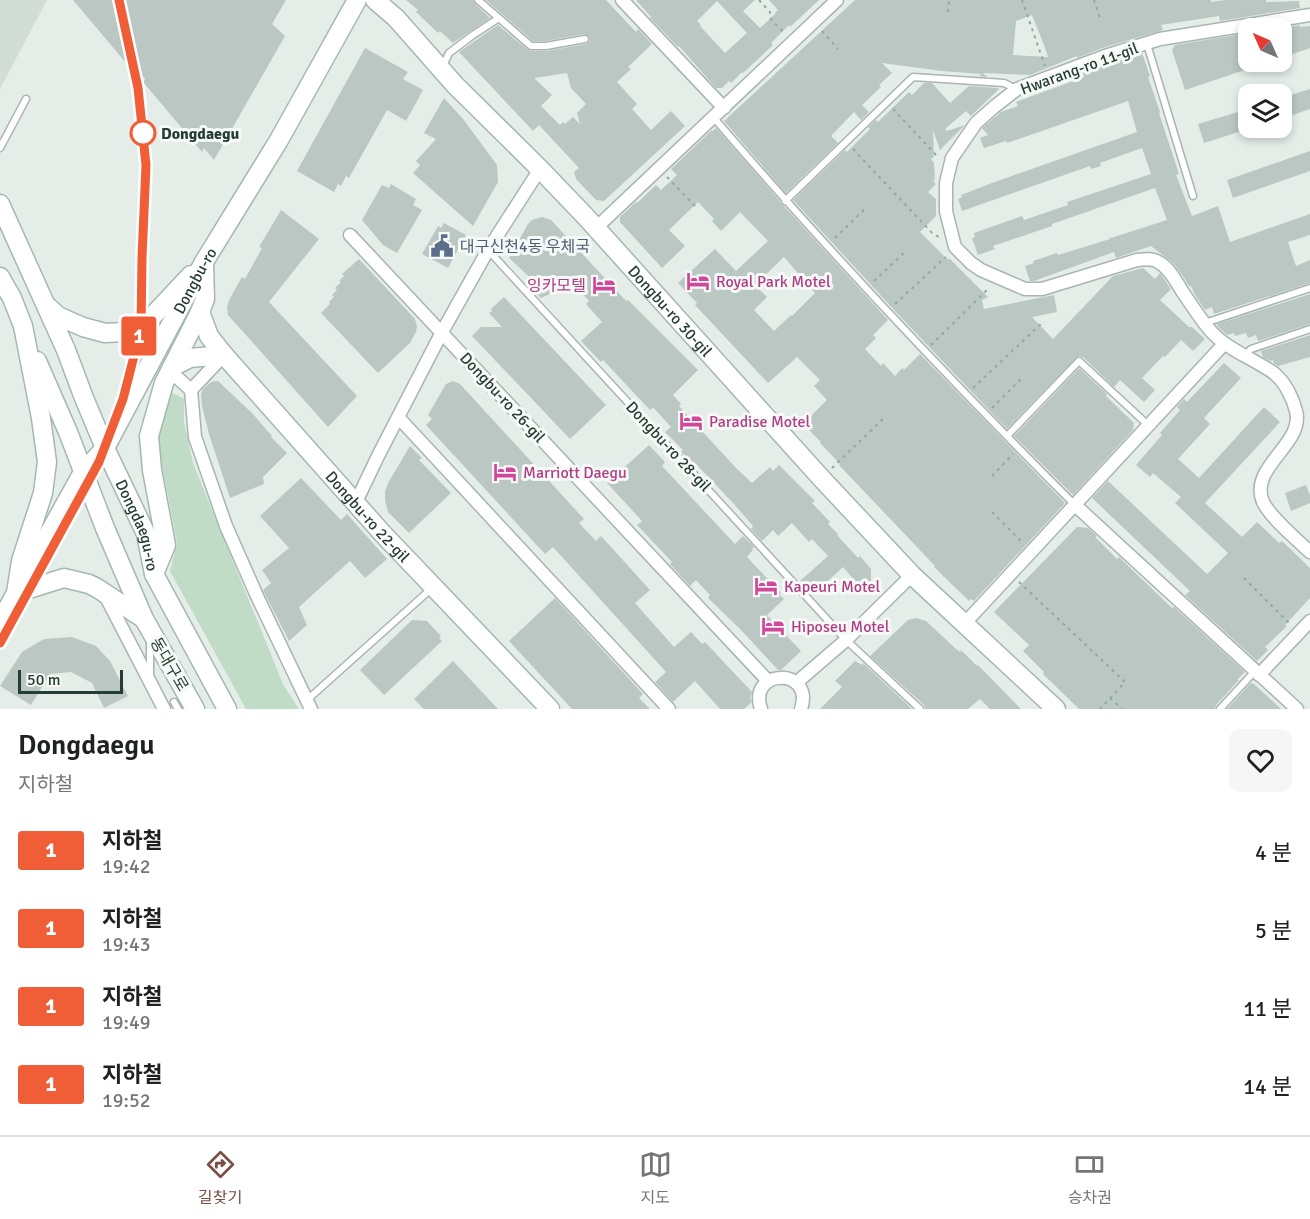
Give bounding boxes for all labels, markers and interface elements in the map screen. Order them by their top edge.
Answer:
north arrow [1238,18,1292,72]
map controls [1238,18,1292,138]
street label: Hwarang-ro 11-gil [1018,38,1141,100]
button: layers [1238,84,1292,138]
marker: Dongdaegu [130,120,156,146]
place label: Dongdaegu [161,124,240,144]
public building icon: 대구신천4동 우체국 [429,233,455,259]
place label: 대구신천4동 우체국 [460,237,590,257]
street label: Dongbu-ro [169,244,222,317]
street label: Dongbu-ro 30-gil [623,261,716,362]
hotel icon: Royal Park Motel [685,268,711,294]
hotel icon: 잉카모텔 [591,272,617,298]
place label: Royal Park Motel [716,272,831,292]
place label: 잉카모텔 [527,276,586,296]
line badge: 1 [120,316,158,356]
text: 1 [133,323,145,349]
street label: Dongbu-ro 26-gil [455,348,549,447]
street label: Dongbu-ro 28-gil [621,397,715,496]
hotel icon: Paradise Motel [678,408,704,434]
place label: Paradise Motel [709,412,811,432]
hotel icon: Marriott Daegu [492,459,518,485]
place label: Marriott Daegu [523,463,627,483]
street label: Dongbu-ro 22-gil [321,467,414,567]
street label: Dongdaegu-ro [110,476,162,573]
hotel icon: Kapeuri Motel [753,573,779,599]
place label: Kapeuri Motel [784,577,880,597]
hotel icon: Hiposeu Motel [760,613,786,639]
place label: Hiposeu Motel [791,617,890,637]
street label: 동대구로 [146,634,193,695]
scale bar [18,667,123,694]
text: 50 m [27,670,61,690]
text: Dongdaegu [18,728,155,762]
button: heart [1229,729,1292,792]
text: 지하철 [18,772,73,797]
text: 지하철 [102,827,163,854]
text: 1 [45,837,57,863]
text: 4 분 [1255,839,1292,866]
text: 19:42 [102,854,151,879]
text: 지하철 [102,905,163,932]
text: 1 [45,915,57,941]
text: 5 분 [1255,917,1292,944]
text: 19:43 [102,932,151,957]
text: 지하철 [102,983,163,1010]
text: 1 [45,993,57,1019]
text: 11 분 [1243,995,1292,1022]
text: 19:49 [102,1010,151,1035]
text: 지하철 [102,1061,163,1088]
text: 1 [45,1071,57,1097]
text: 14 분 [1243,1073,1292,1100]
text: 19:52 [102,1088,151,1113]
tab: 길찾기 [198,1148,242,1208]
tab: 지도 [639,1148,672,1208]
tab: 승차권 [1068,1148,1112,1208]

